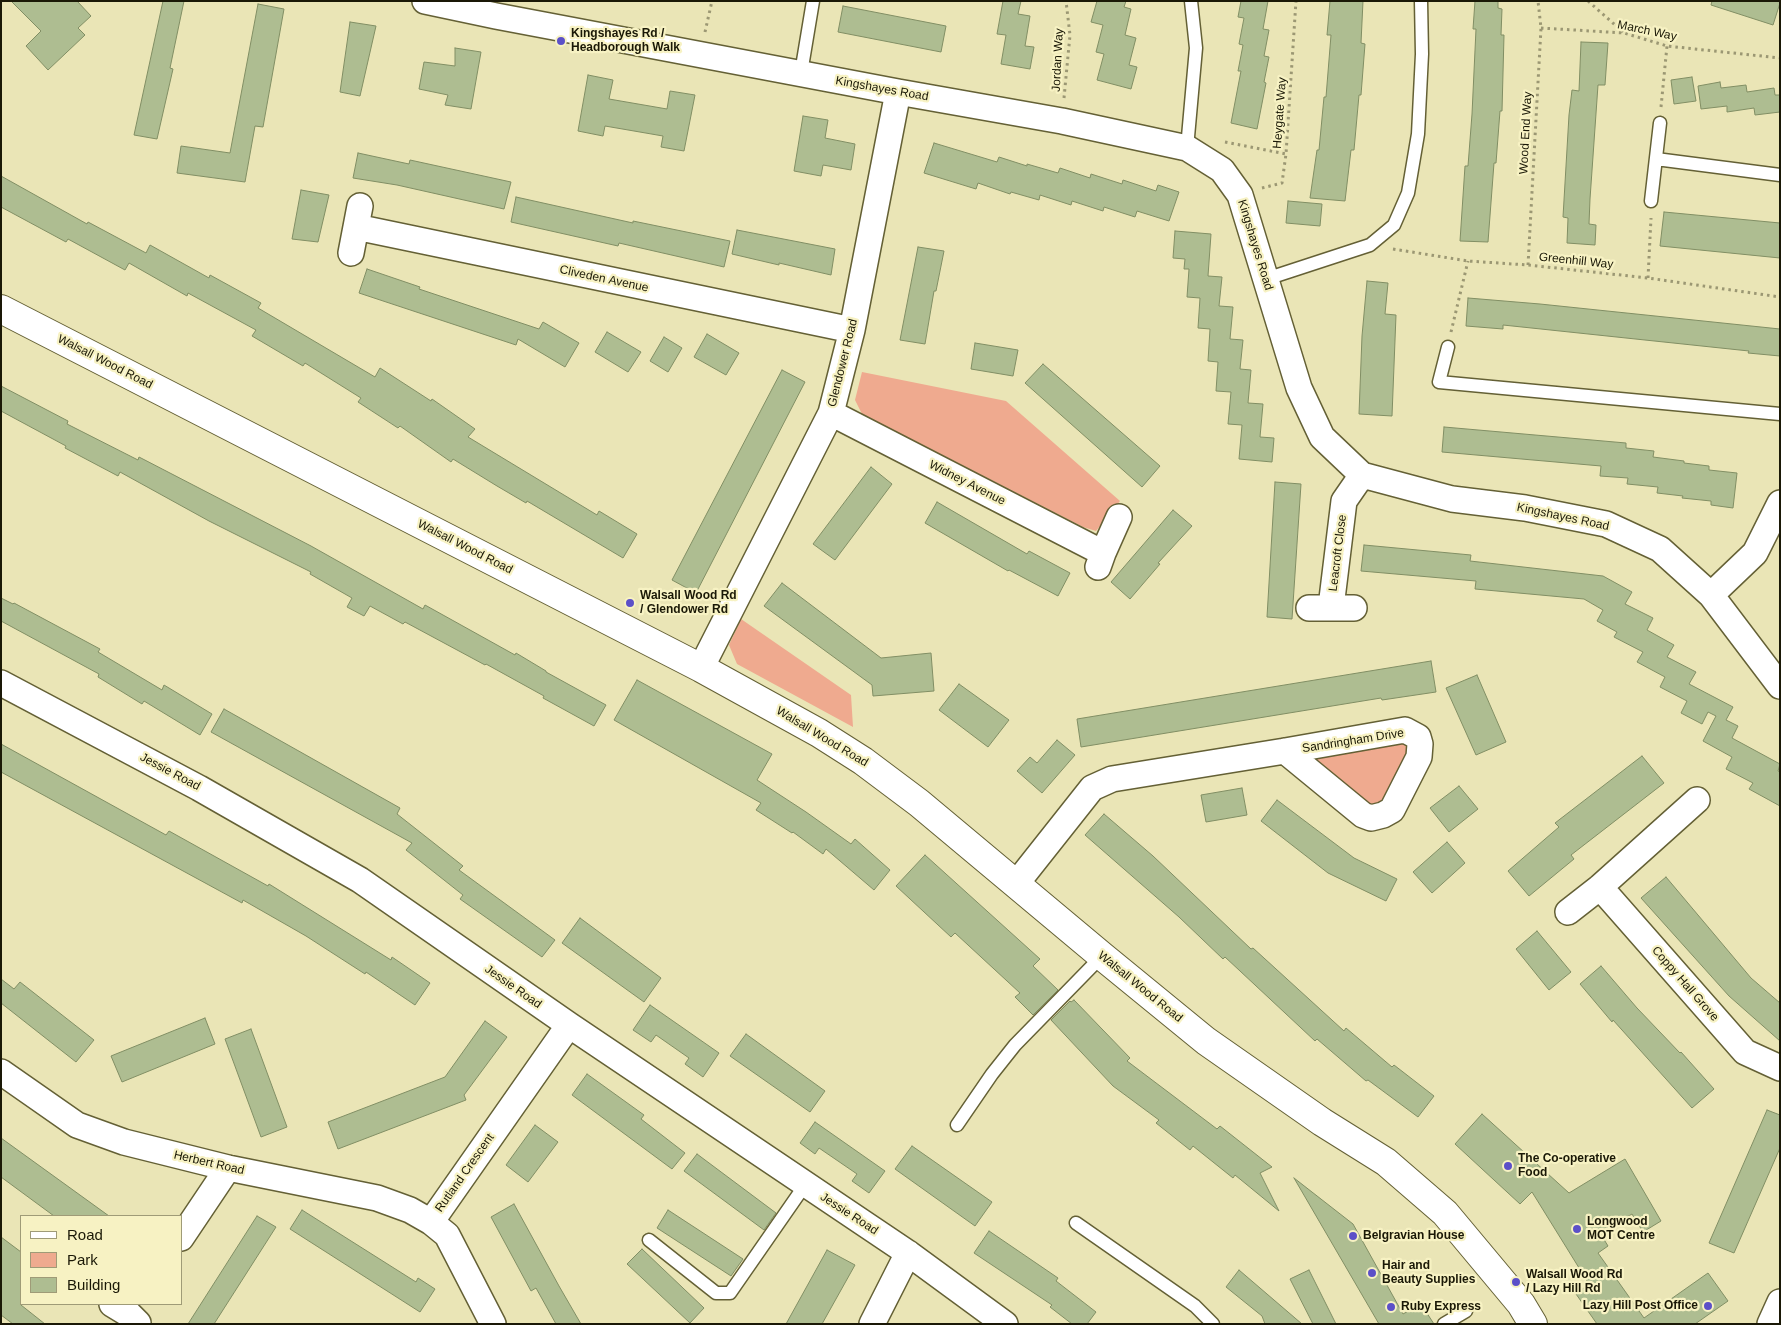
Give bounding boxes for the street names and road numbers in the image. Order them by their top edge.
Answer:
street label: March Way [1616,18,1678,44]
street label: Jordan Way [1049,28,1067,92]
street label: Kingshayes Road [834,74,930,104]
street label: Heygate Way [1270,77,1290,149]
street label: Wood End Way [1517,91,1535,175]
street label: Kingshayes Road [1234,198,1276,292]
street label: Greenhill Way [1538,250,1614,272]
street label: Cliveden Avenue [558,263,650,295]
street label: Glendower Road [825,318,861,408]
street label: Walsall Wood Road [55,332,155,392]
street label: Widney Avenue [926,458,1008,508]
street label: Kingshayes Road [1516,500,1610,534]
street label: Leacroft Close [1326,514,1350,592]
street label: Walsall Wood Road [415,517,515,577]
street label: Walsall Wood Road [773,704,871,770]
street label: Sandringham Drive [1301,726,1405,756]
street label: Jessie Road [137,750,203,794]
street label: Coppy Hall Grove [1649,944,1721,1024]
street label: Walsall Wood Road [1095,948,1185,1026]
street label: Jessie Road [482,962,544,1012]
street label: Rutland Crescent [433,1131,497,1215]
street label: Herbert Road [172,1148,246,1178]
street label: Jessie Road [817,1190,881,1238]

